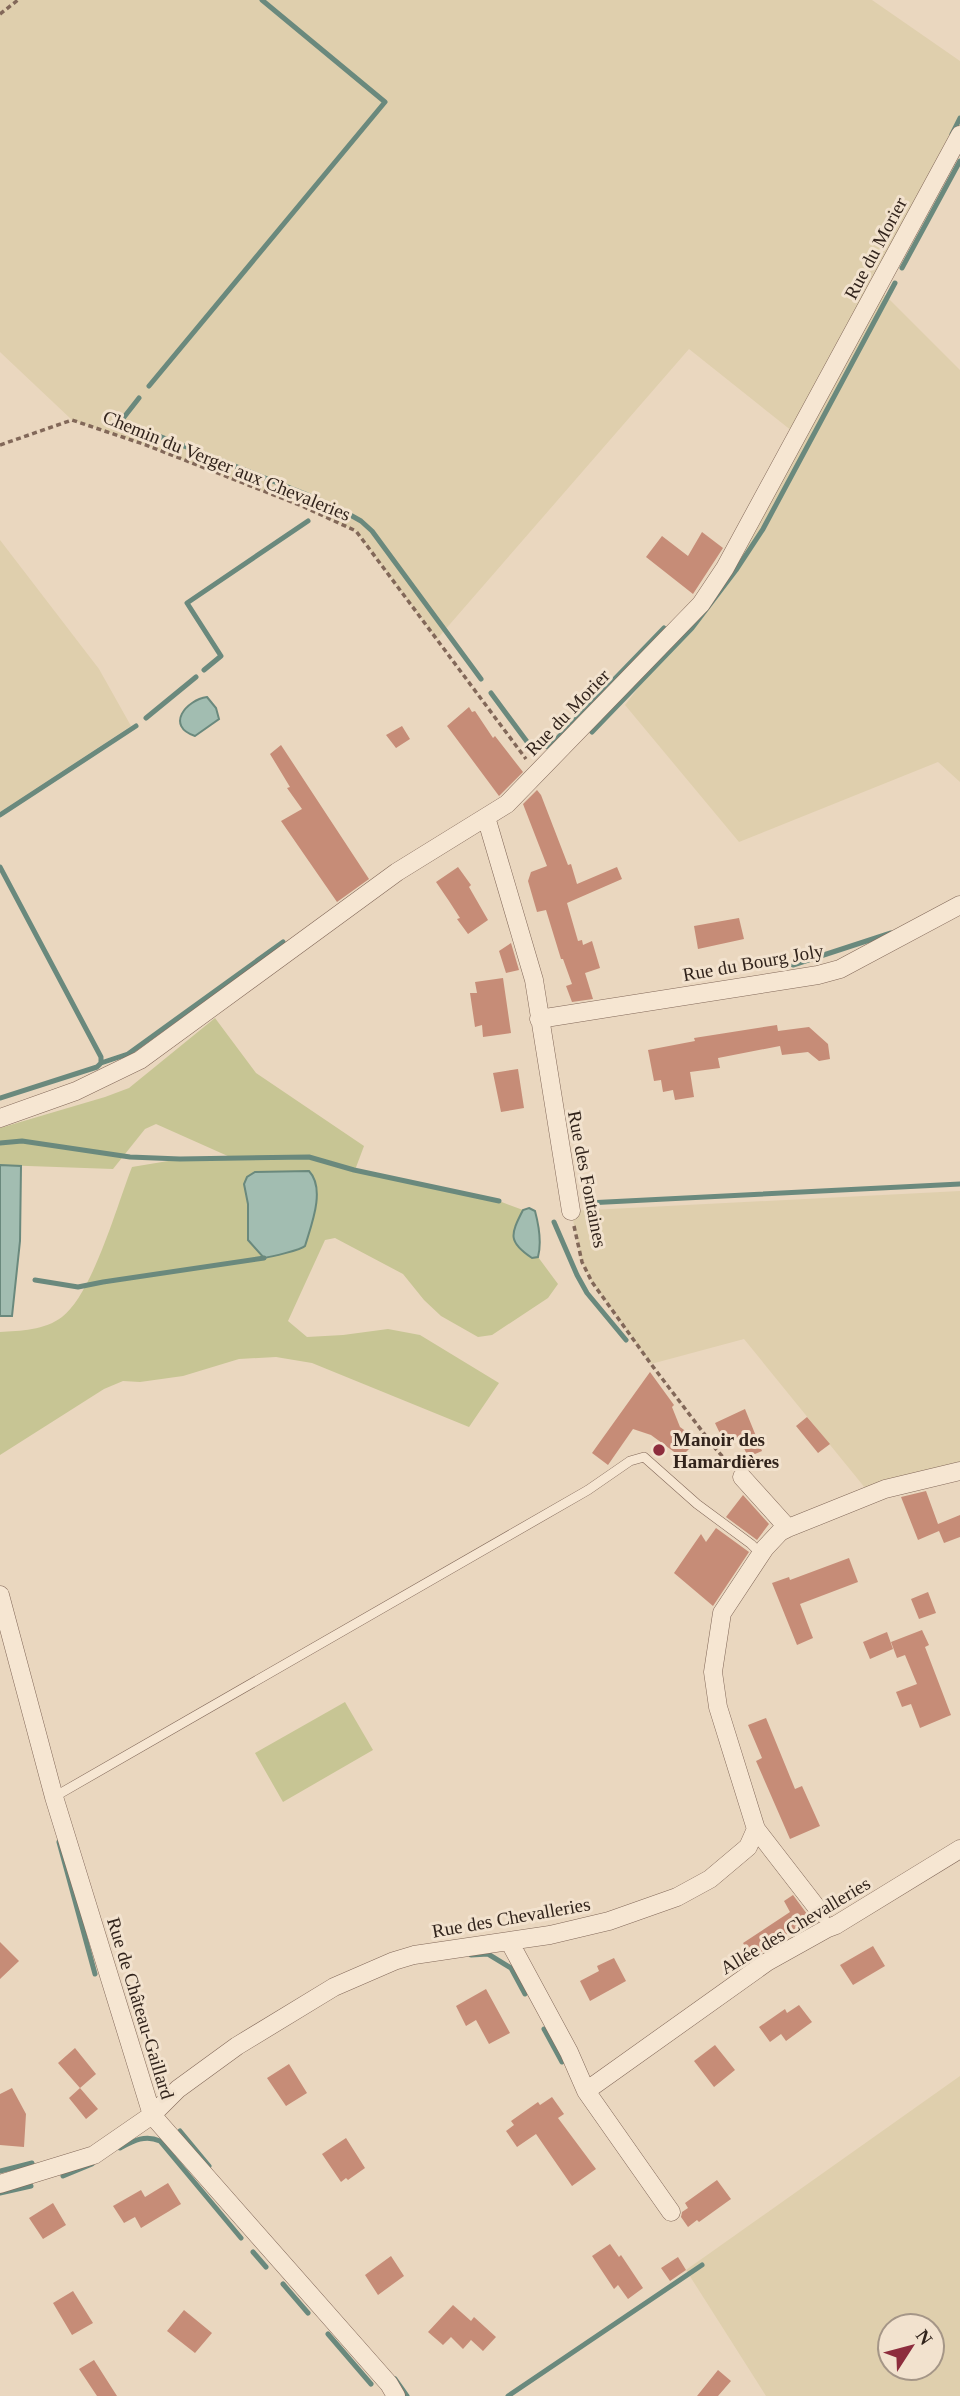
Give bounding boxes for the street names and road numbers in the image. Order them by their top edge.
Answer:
street label: Rue du Morier [840,193,911,303]
street label: Chemin du Verger aux Chevaleries [100,406,354,525]
street label: Rue du Morier [521,664,614,760]
street label: Rue du Bourg Joly [681,940,826,985]
street label: Rue des Fontaines [564,1109,611,1249]
street label: Allée des Chevalleries [717,1872,874,1978]
street label: Rue des Chevalleries [430,1893,592,1942]
street label: Rue de Château-Gaillard [103,1915,178,2102]

